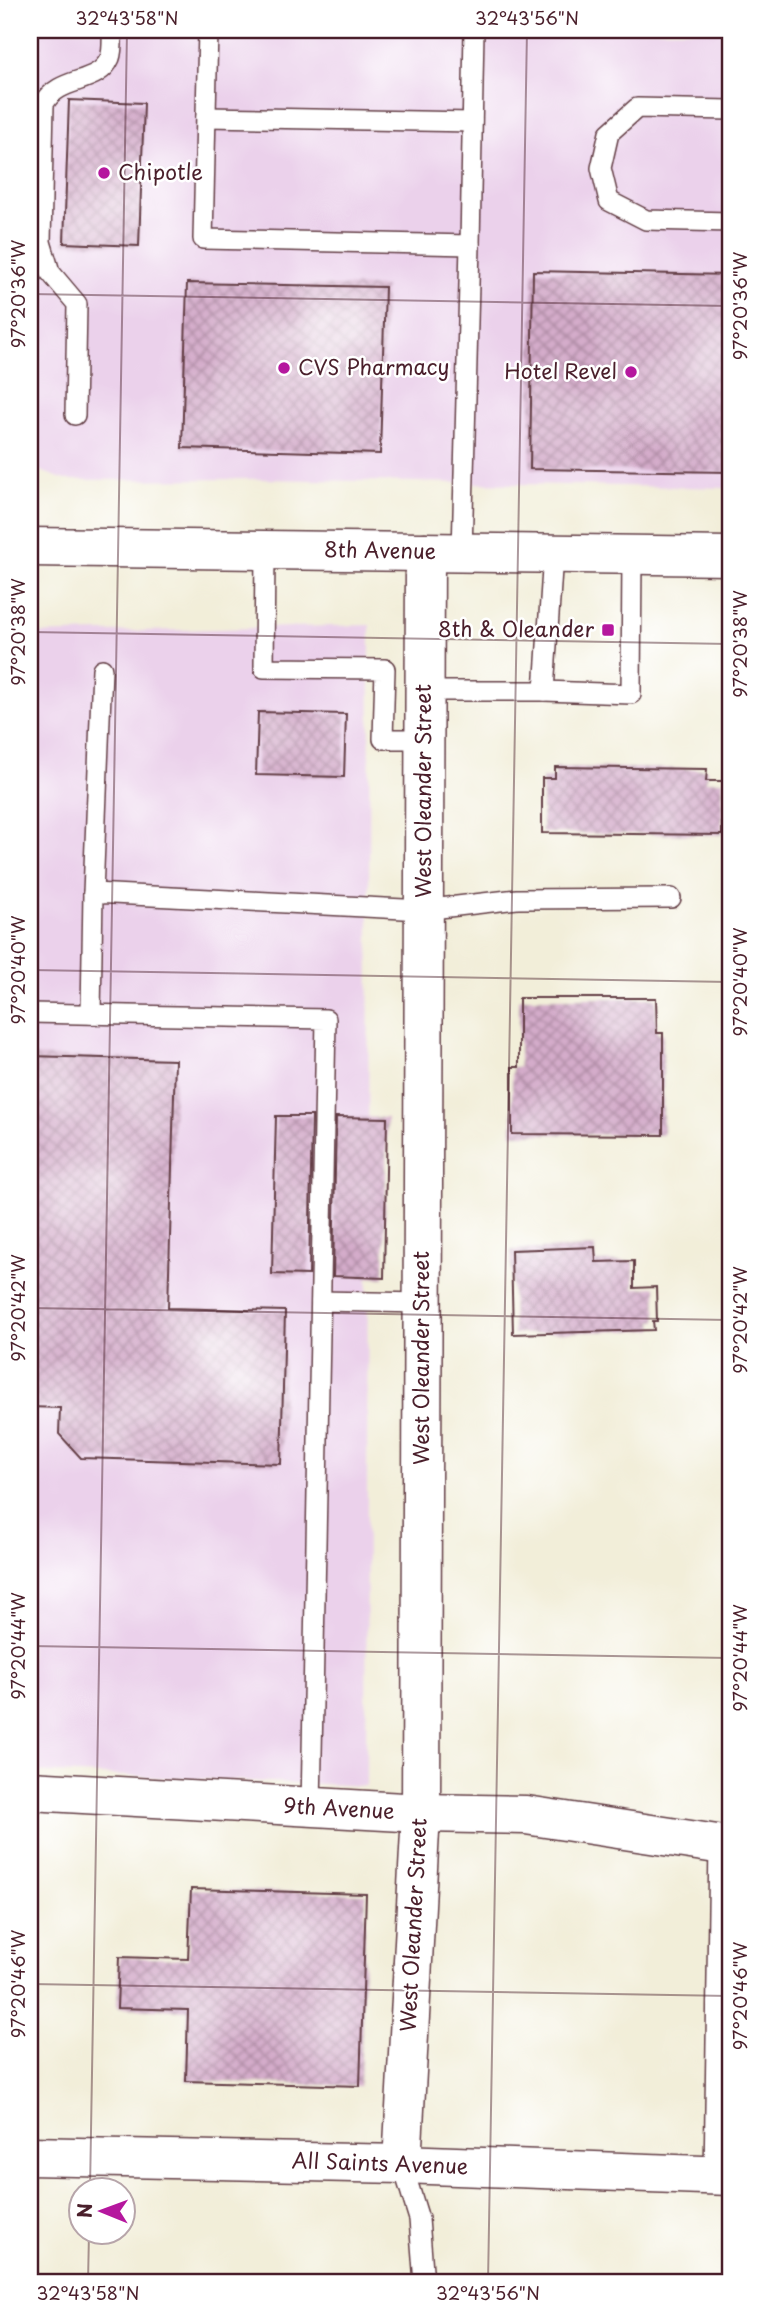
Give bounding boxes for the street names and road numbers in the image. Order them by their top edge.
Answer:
street label: 8th Avenue [324,532,436,566]
street label: West Oleander Street [406,684,438,898]
street label: West Oleander Street [404,1251,436,1465]
street label: 9th Avenue [283,1788,396,1826]
street label: West Oleander Street [390,1817,434,2033]
street label: All Saints Avenue [291,2143,469,2181]

